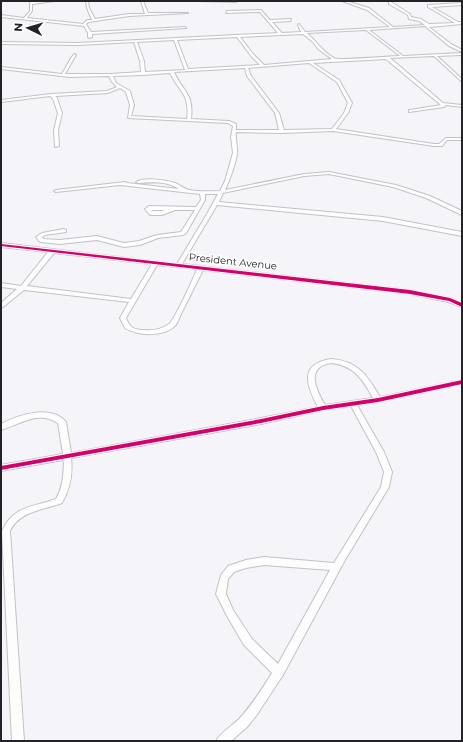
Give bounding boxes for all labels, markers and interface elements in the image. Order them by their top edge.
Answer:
north arrow [8,8,48,48]
text: N [11,22,25,32]
street label: President Avenue [188,250,278,273]

